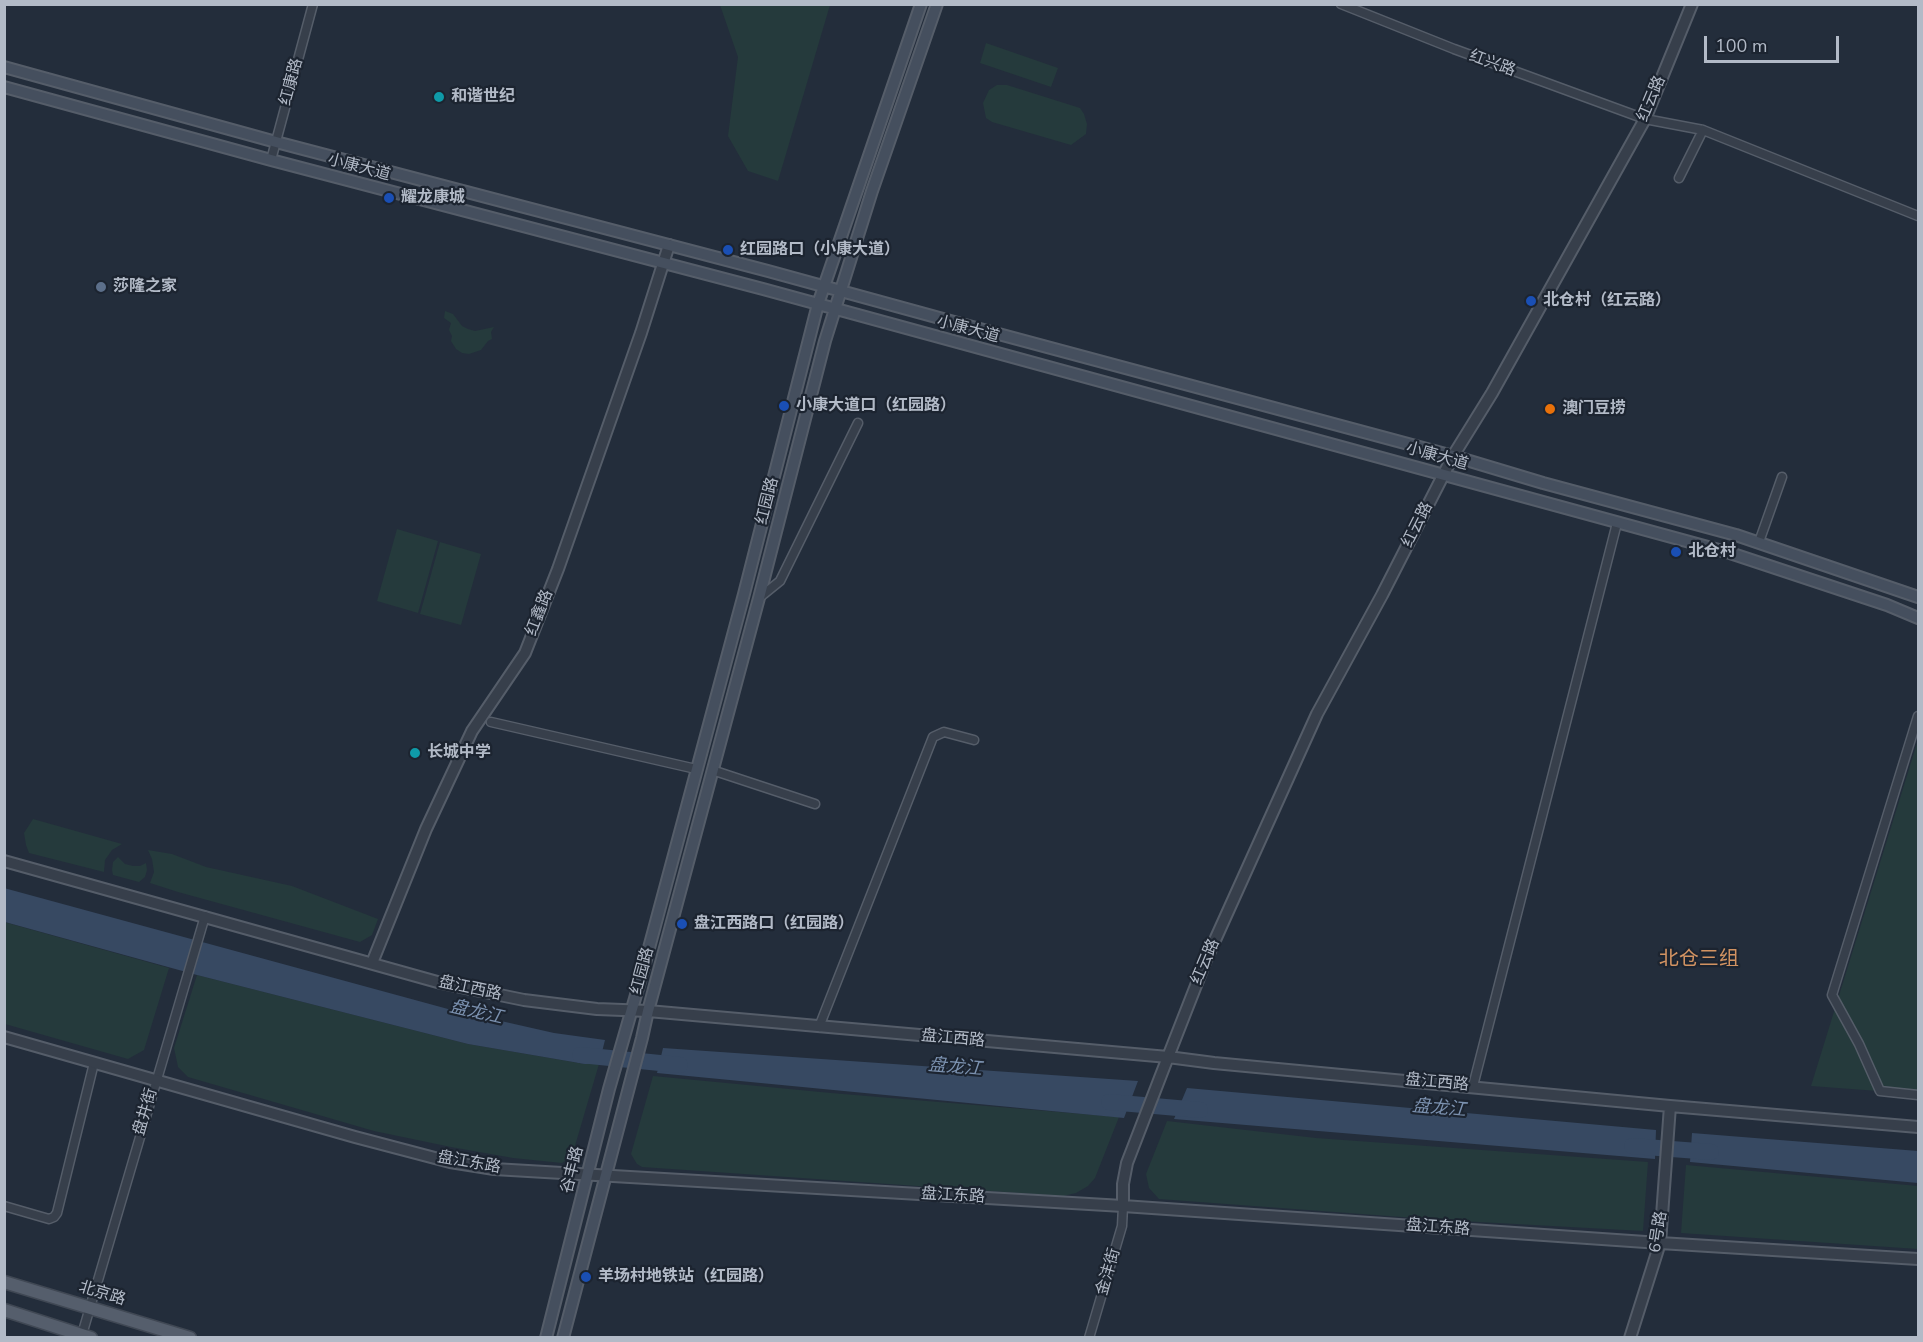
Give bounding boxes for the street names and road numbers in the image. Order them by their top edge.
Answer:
street label: 红兴路 [1466,47,1518,81]
street label: 红康路 [277,56,307,108]
street label: 红云路 [1634,73,1670,125]
street label: 小康大道 [326,150,392,186]
street label: 小康大道 [935,312,1001,348]
street label: 小康大道 [1404,439,1470,475]
street label: 红园路 [753,475,783,527]
street label: 红云路 [1399,499,1437,551]
street label: 红鑫路 [522,587,558,639]
street label: 红云路 [1188,936,1224,988]
street label: 红园路 [628,945,658,997]
street label: 盘江西路 [437,973,503,1005]
street label: 盘江西路 [920,1027,986,1051]
street label: 盘江西路 [1404,1071,1470,1095]
street label: 盘井街 [130,1086,162,1138]
street label: 谷丰路 [558,1144,588,1196]
street label: 盘江东路 [436,1148,502,1178]
street label: 盘江东路 [921,1185,985,1207]
street label: 6号路 [1646,1210,1672,1254]
street label: 盘江东路 [1405,1216,1471,1240]
street label: 金沣街 [1093,1246,1125,1298]
street label: 北京路 [76,1278,128,1310]

